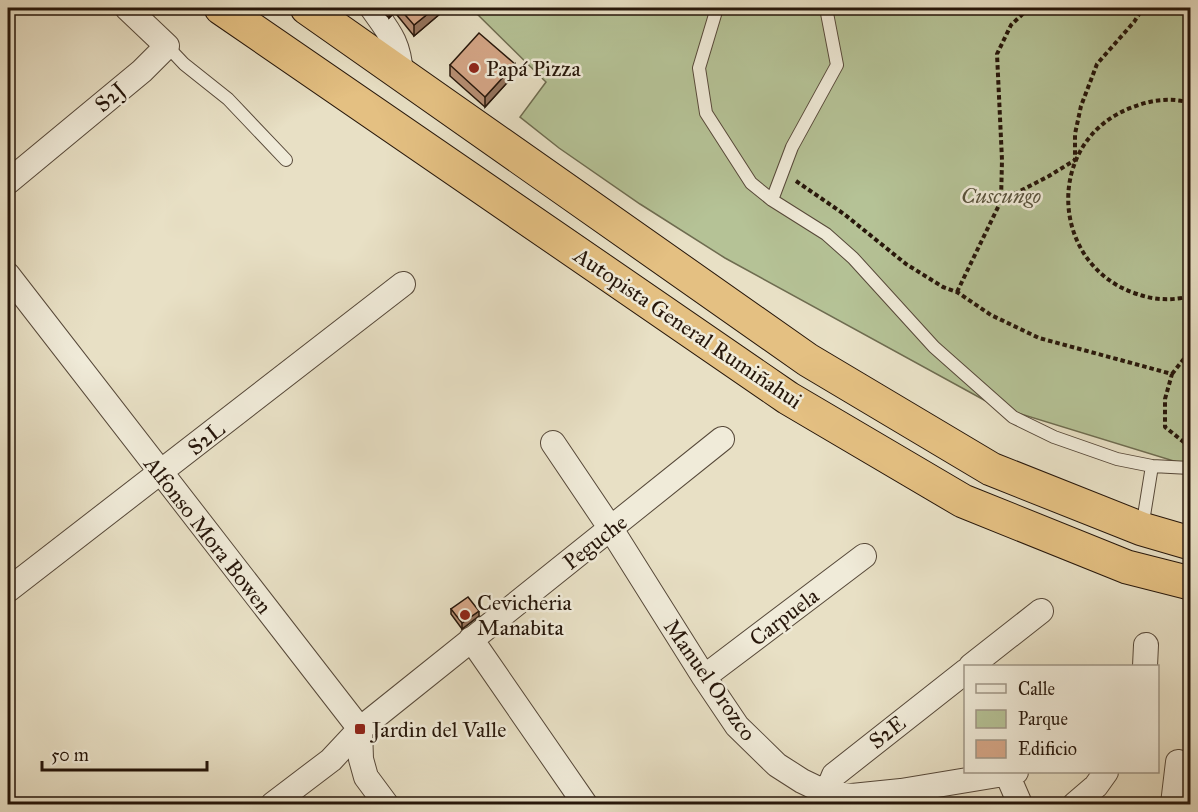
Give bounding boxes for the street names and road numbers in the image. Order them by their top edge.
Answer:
street label: S2J [89,76,131,118]
street label: Autopista General Rumiñahui [568,241,807,415]
street label: S2L [182,415,230,461]
street label: Alfonso Mora Bowen [138,450,278,619]
street label: Peguche [558,509,632,575]
street label: Carpuela [744,582,825,652]
street label: Manuel Orozco [658,614,762,746]
street label: S2E [863,709,911,755]

